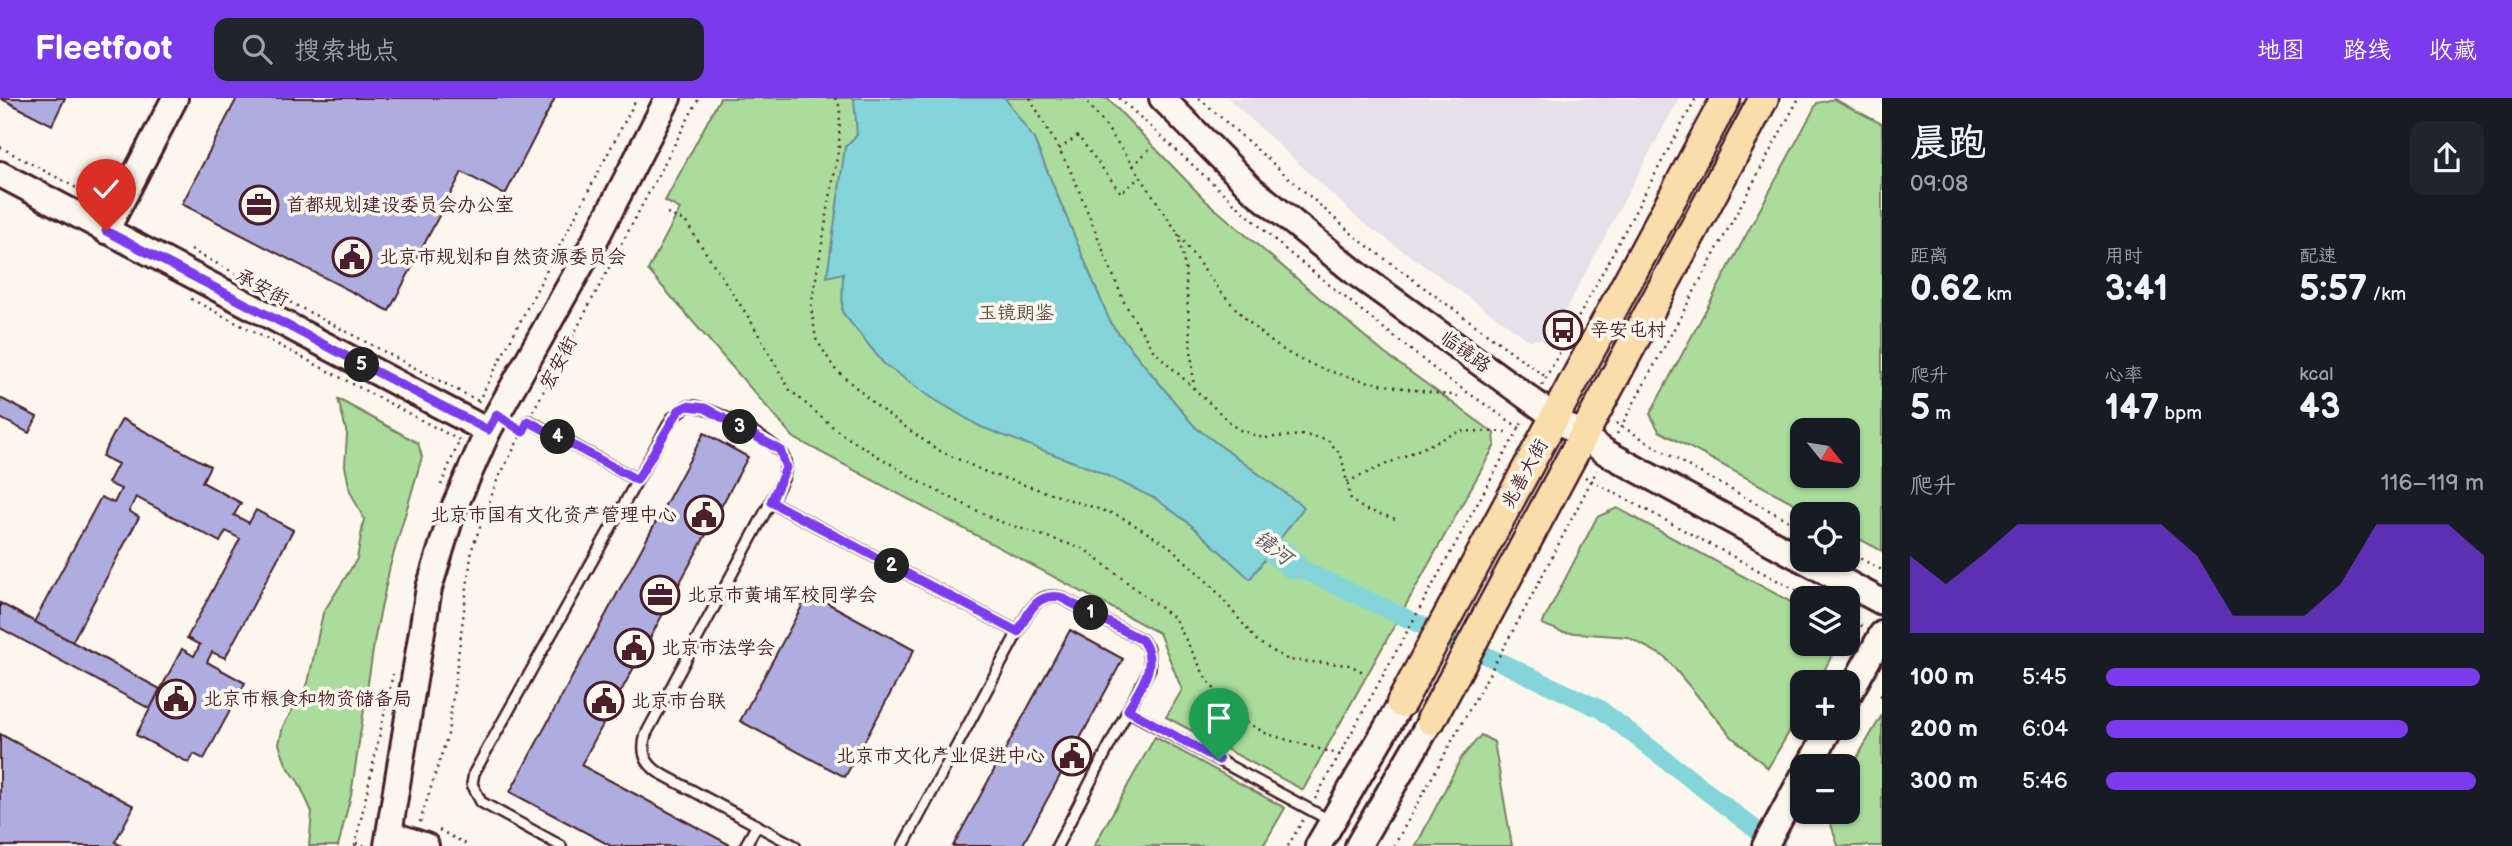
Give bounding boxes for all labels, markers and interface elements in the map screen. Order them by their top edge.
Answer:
search box [214,18,704,81]
text: Fleetfoot [35,29,172,69]
icon: search [238,30,276,68]
text: 搜索地点 [294,36,398,67]
text: 地图 [2257,36,2305,65]
text: 路线 [2343,36,2391,65]
text: 收藏 [2429,36,2477,65]
text: 晨跑 [1910,121,1986,166]
button: share [2410,121,2484,195]
pin [76,159,136,231]
icon: check [87,170,125,208]
text: 09:08 [1910,170,1968,198]
office icon: 首都规划建设委员会办公室 [238,184,280,226]
place label: 首都规划建设委员会办公室 [286,194,514,217]
public building icon: 北京市规划和自然资源委员会 [331,236,373,278]
text: 距离 [1910,245,1948,268]
text: 用时 [2105,245,2143,268]
text: 配速 [2299,245,2337,268]
place label: 北京市规划和自然资源委员会 [379,246,626,269]
street label: 承安街 [231,264,293,312]
text: 0.62 [1910,268,1982,311]
text: 3:41 [2105,268,2168,311]
text: 5:57 [2299,268,2367,311]
text: km [1982,283,2012,306]
text: /km [2367,283,2406,306]
park label: 玉镜朗鉴 [978,302,1054,325]
bus stop icon: 辛安屯村 [1542,309,1584,351]
place label: 辛安屯村 [1590,319,1666,342]
street label: 临镜路 [1435,326,1495,378]
street label: 宏安街 [535,332,583,394]
pin: 5 [344,348,380,382]
text: 5 [356,353,367,376]
text: kcal [2299,363,2333,386]
text: 爬升 [1910,364,1948,387]
text: 心率 [2105,364,2143,387]
text: 43 [2299,386,2340,429]
text: 5 [1910,387,1930,430]
text: 147 [2105,387,2159,430]
text: m [1930,402,1951,425]
text: bpm [2159,402,2202,425]
pin: 3 [722,410,758,444]
text: 3 [734,415,745,438]
north arrow [1790,418,1860,488]
map controls [1790,418,1860,824]
pin: 4 [540,420,576,454]
text: 4 [552,425,563,448]
street label: 兆善大街 [1497,435,1553,513]
text: 116–119 m [2381,469,2484,497]
text: 爬升 [1910,472,1956,500]
public building icon: 北京市国有文化资产管理中心 [683,494,725,536]
button: locate [1790,502,1860,572]
place label: 北京市国有文化资产管理中心 [430,504,677,527]
water label: 镜河 [1249,525,1300,573]
pin: 2 [874,548,910,584]
text: 2 [886,554,897,577]
office icon: 北京市黄埔军校同学会 [639,574,681,616]
place label: 北京市黄埔军校同学会 [687,584,877,607]
button: layers [1790,586,1860,656]
pin: 1 [1074,596,1108,630]
text: 1 [1087,601,1095,624]
public building icon: 北京市法学会 [613,627,655,669]
place label: 北京市法学会 [661,637,775,660]
text: 100 m [1910,663,1974,691]
text: 5:45 [2022,663,2067,691]
button: + [1790,670,1860,740]
public building icon: 北京市粮食和物资储备局 [155,678,197,720]
public building icon: 北京市台联 [583,680,625,722]
place label: 北京市粮食和物资储备局 [203,688,412,711]
pin [1189,688,1249,760]
place label: 北京市台联 [631,690,726,713]
icon: arrive [1200,699,1238,737]
text: 200 m [1910,715,1978,743]
text: 6:04 [2022,715,2068,743]
public building icon: 北京市文化产业促进中心 [1051,735,1093,777]
place label: 北京市文化产业促进中心 [836,745,1045,768]
button: − [1790,754,1860,824]
text: 300 m [1910,767,1978,795]
text: 5:46 [2022,767,2068,795]

